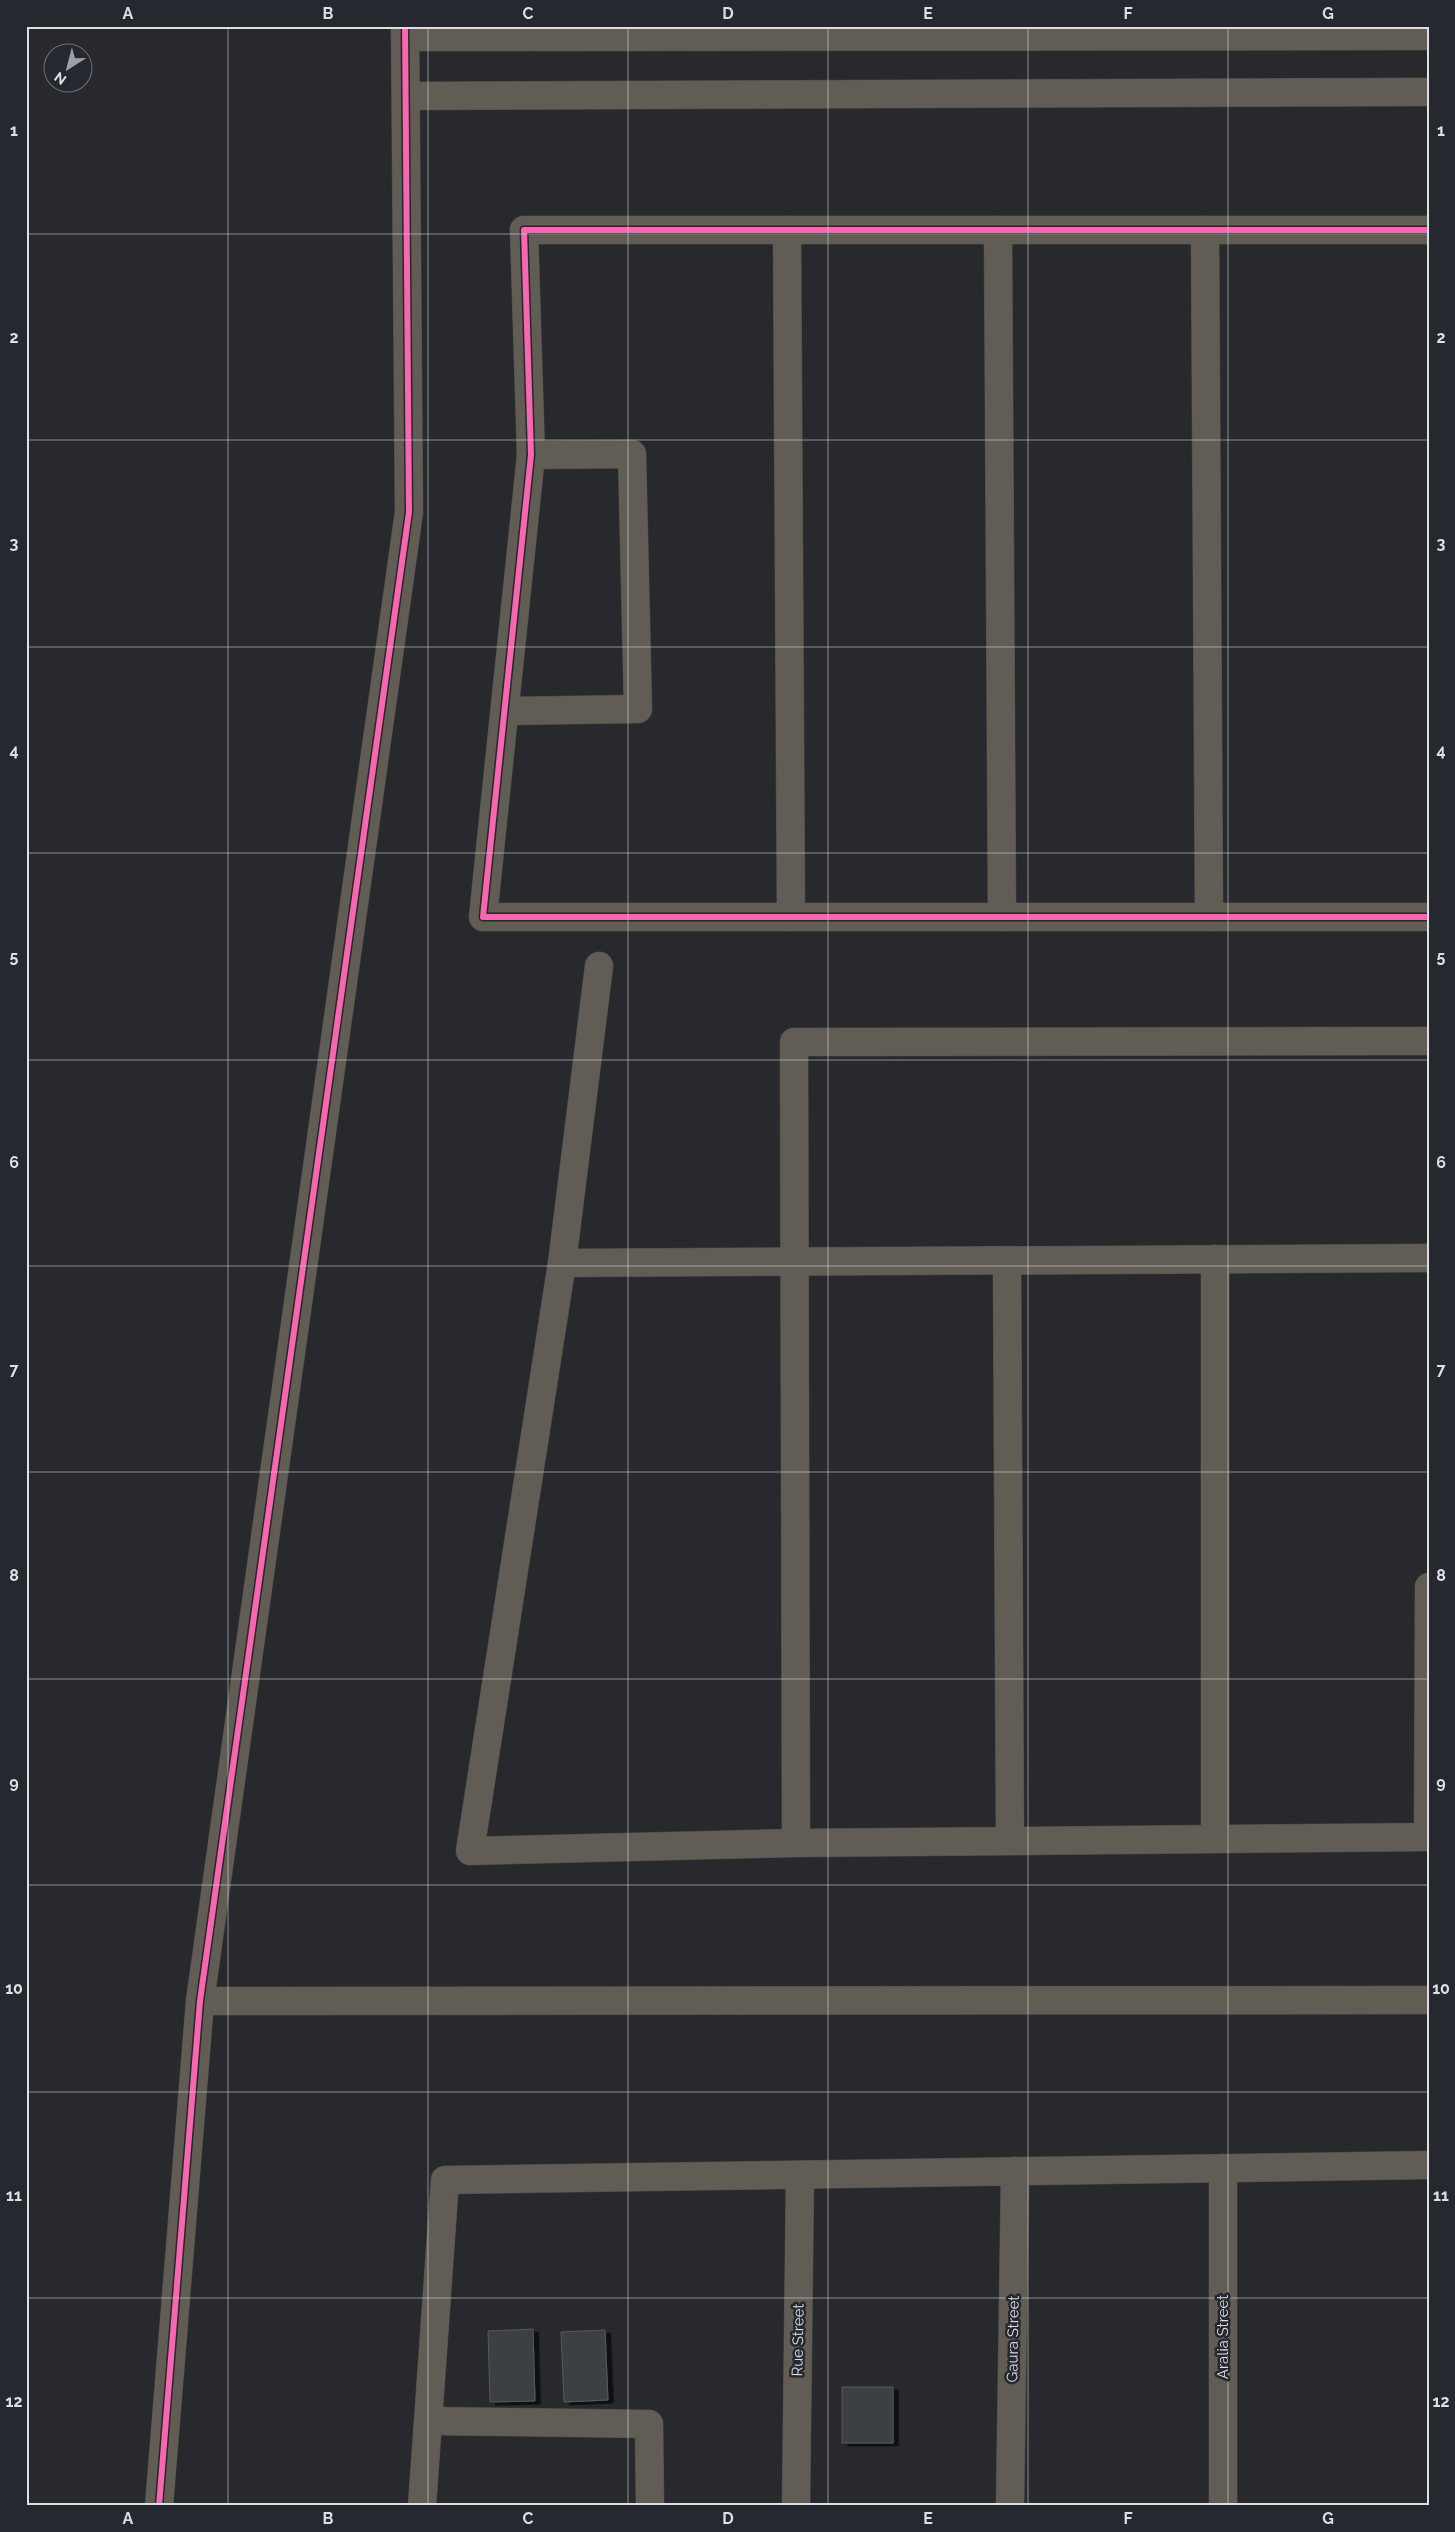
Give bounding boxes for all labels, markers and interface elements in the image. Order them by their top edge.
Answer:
text: A [123,4,134,23]
text: B [323,4,334,23]
text: C [523,4,534,23]
text: D [722,4,734,23]
text: E [923,4,933,23]
text: F [1123,4,1133,23]
text: G [1322,4,1334,23]
north arrow [42,42,92,92]
text: N [51,69,69,88]
text: 1 [10,121,18,140]
text: 1 [1437,121,1445,140]
text: 2 [9,328,19,347]
text: 2 [1436,328,1446,347]
text: 3 [10,534,19,553]
text: 3 [1437,534,1446,553]
text: 4 [9,741,19,760]
text: 4 [1436,741,1446,760]
text: 5 [10,947,19,966]
text: 5 [1437,947,1446,966]
text: 6 [9,1153,19,1172]
text: 6 [1436,1153,1446,1172]
text: 7 [10,1360,19,1379]
text: 7 [1437,1360,1446,1379]
text: 8 [9,1566,19,1585]
text: 8 [1436,1566,1446,1585]
text: 9 [9,1773,19,1792]
text: 9 [1436,1773,1446,1792]
text: 10 [5,1979,23,1998]
text: 10 [1432,1979,1450,1998]
text: 11 [6,2186,22,2205]
text: 11 [1433,2186,1449,2205]
street label: Aralia Street [1214,2295,1232,2379]
street label: Gaura Street [1003,2296,1023,2382]
street label: Rue Street [788,2303,808,2377]
text: 12 [6,2392,22,2411]
text: 12 [1433,2392,1449,2411]
text: A [123,2509,134,2528]
text: B [323,2509,334,2528]
text: C [523,2509,534,2528]
text: D [722,2509,734,2528]
text: E [923,2509,933,2528]
text: F [1123,2509,1133,2528]
text: G [1322,2509,1334,2528]

